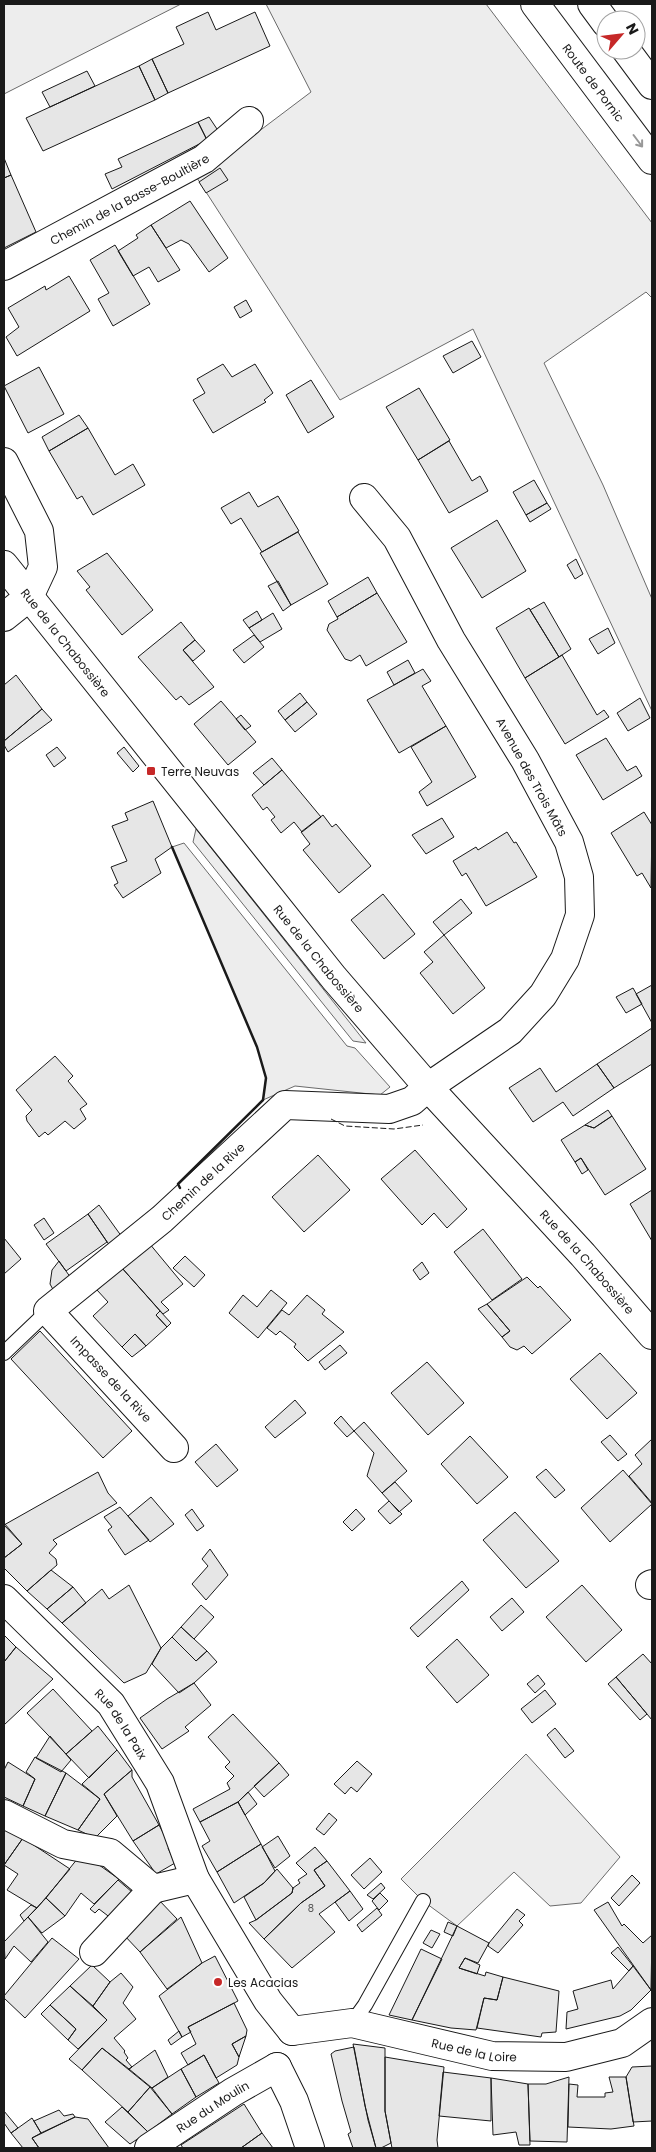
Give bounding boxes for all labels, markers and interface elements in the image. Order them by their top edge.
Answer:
north arrow [596,10,646,60]
text: N [621,20,644,38]
street label: Route de Pornic [559,40,629,125]
one-way arrow [632,134,643,147]
street label: Chemin de la Basse-Boultière [47,150,213,249]
street label: Rue de la Chabossière [17,584,114,700]
street label: Avenue des Trois Mâts [492,715,572,839]
place label: Terre Neuvas [161,763,239,780]
marker: Terre Neuvas [145,765,157,777]
street label: Rue de la Chabossière [270,901,368,1016]
street label: Chemin de la Rive [157,1138,248,1224]
street label: Rue de la Chabossière [536,1206,638,1317]
street label: Impasse de la Rive [67,1332,155,1426]
street label: Rue de la Paix [91,1685,152,1763]
house number: 8 [308,1901,314,1916]
place label: Les Acacias [228,1974,298,1991]
marker: Les Acacias [212,1976,224,1988]
street label: Rue de la Loire [430,2034,517,2065]
street label: Rue du Moulin [173,2076,252,2136]

